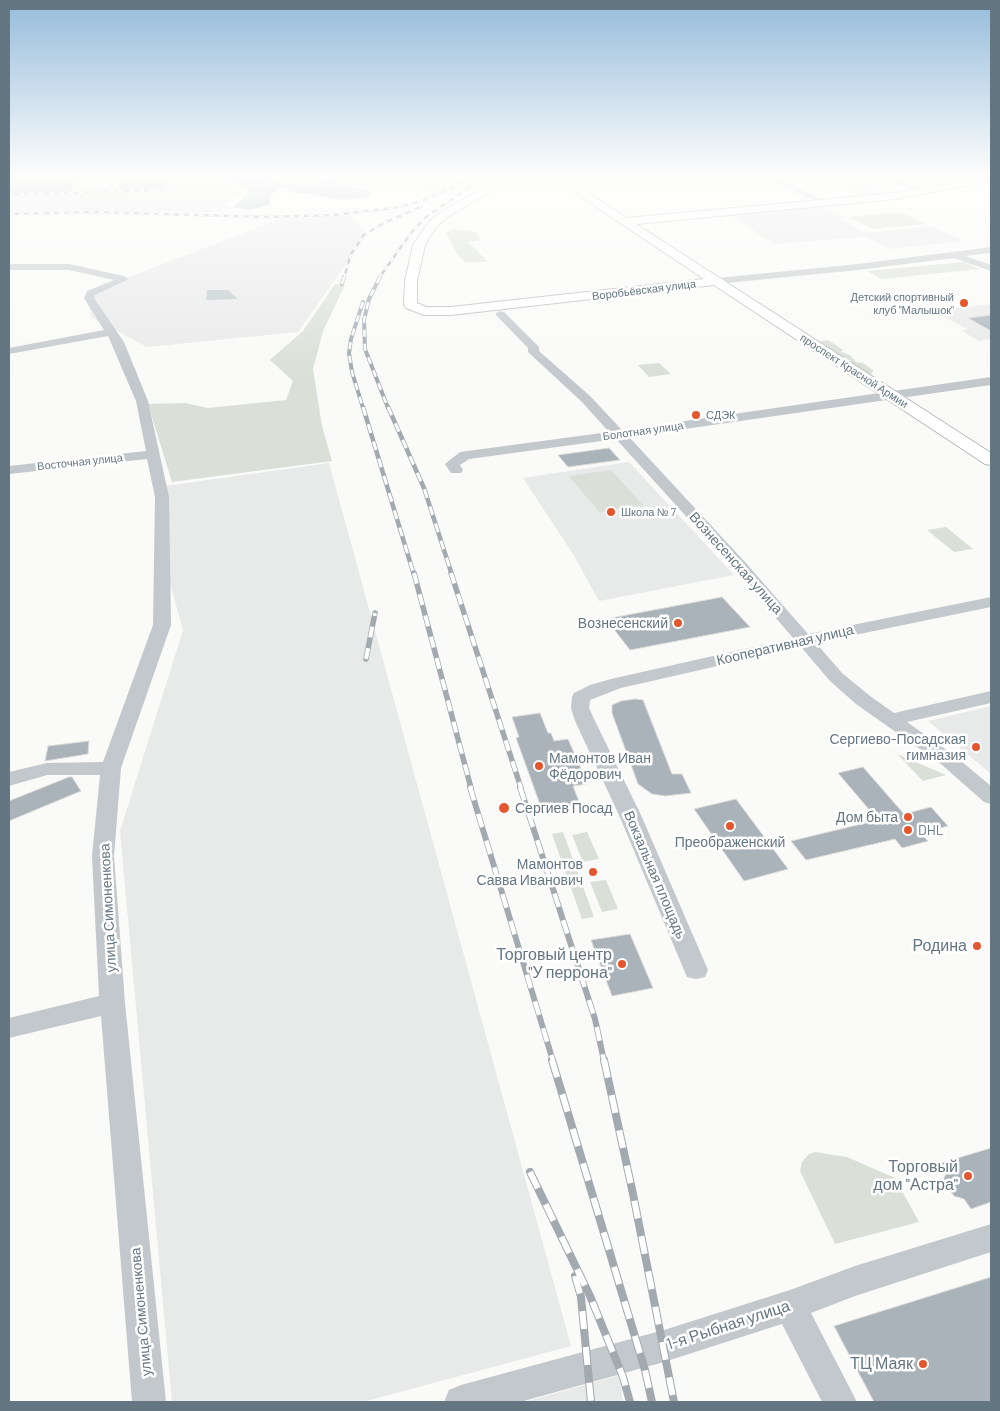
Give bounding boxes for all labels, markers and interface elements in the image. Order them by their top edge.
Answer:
street label: Воробьёвская улица [591,277,697,303]
place label: Детский спортивный клуб "Малышок" [850,290,954,316]
marker: Детский спортивный клуб "Малышок" [958,297,970,309]
street label: проспект Красной Армии [798,331,910,411]
place label: СДЭК [706,408,735,422]
marker: СДЭК [690,409,702,421]
street label: Болотная улица [602,419,684,443]
street label: Восточная улица [37,451,123,473]
place label: Школа № 7 [621,505,676,519]
marker: Школа № 7 [605,506,617,518]
street label: Вознесенская улица [686,509,786,617]
place label: Вознесенский [578,615,668,631]
marker: Вознесенский [672,617,684,629]
street label: Кооперативная улица [715,621,855,669]
place label: Сергиево-Посадская гимназия [829,731,966,764]
marker: Сергиево-Посадская гимназия [970,741,982,753]
place label: Мамонтов Иван Фёдорович [549,750,651,782]
marker: Мамонтов Иван Фёдорович [533,760,545,772]
place label: Сергиев Посад [515,800,612,816]
marker: Сергиев Посад [497,801,511,815]
street label: Вокзальная площадь [620,808,690,942]
place label: Дом быта [836,809,898,825]
marker: Дом быта [902,811,914,823]
marker: Преображенский [724,820,736,832]
place label: DHL [918,822,944,838]
marker: DHL [902,824,914,836]
place label: Преображенский [675,834,785,850]
street label: улица Симоненкова [96,843,120,973]
place label: Мамонтов Савва Иванович [476,856,583,889]
marker: Мамонтов Савва Иванович [587,866,599,878]
place label: Родина [912,936,967,956]
marker: Родина [971,940,983,952]
place label: Торговый центр "У перрона" [496,945,612,983]
marker: Торговый центр "У перрона" [616,958,628,970]
place label: Торговый дом "Астра" [873,1157,958,1195]
marker: Торговый дом "Астра" [962,1170,974,1182]
street label: улица Симоненкова [127,1247,155,1377]
street label: 1-я Рыбная улица [664,1296,792,1354]
place label: ТЦ Маяк [850,1354,913,1374]
marker: ТЦ Маяк [917,1358,929,1370]

